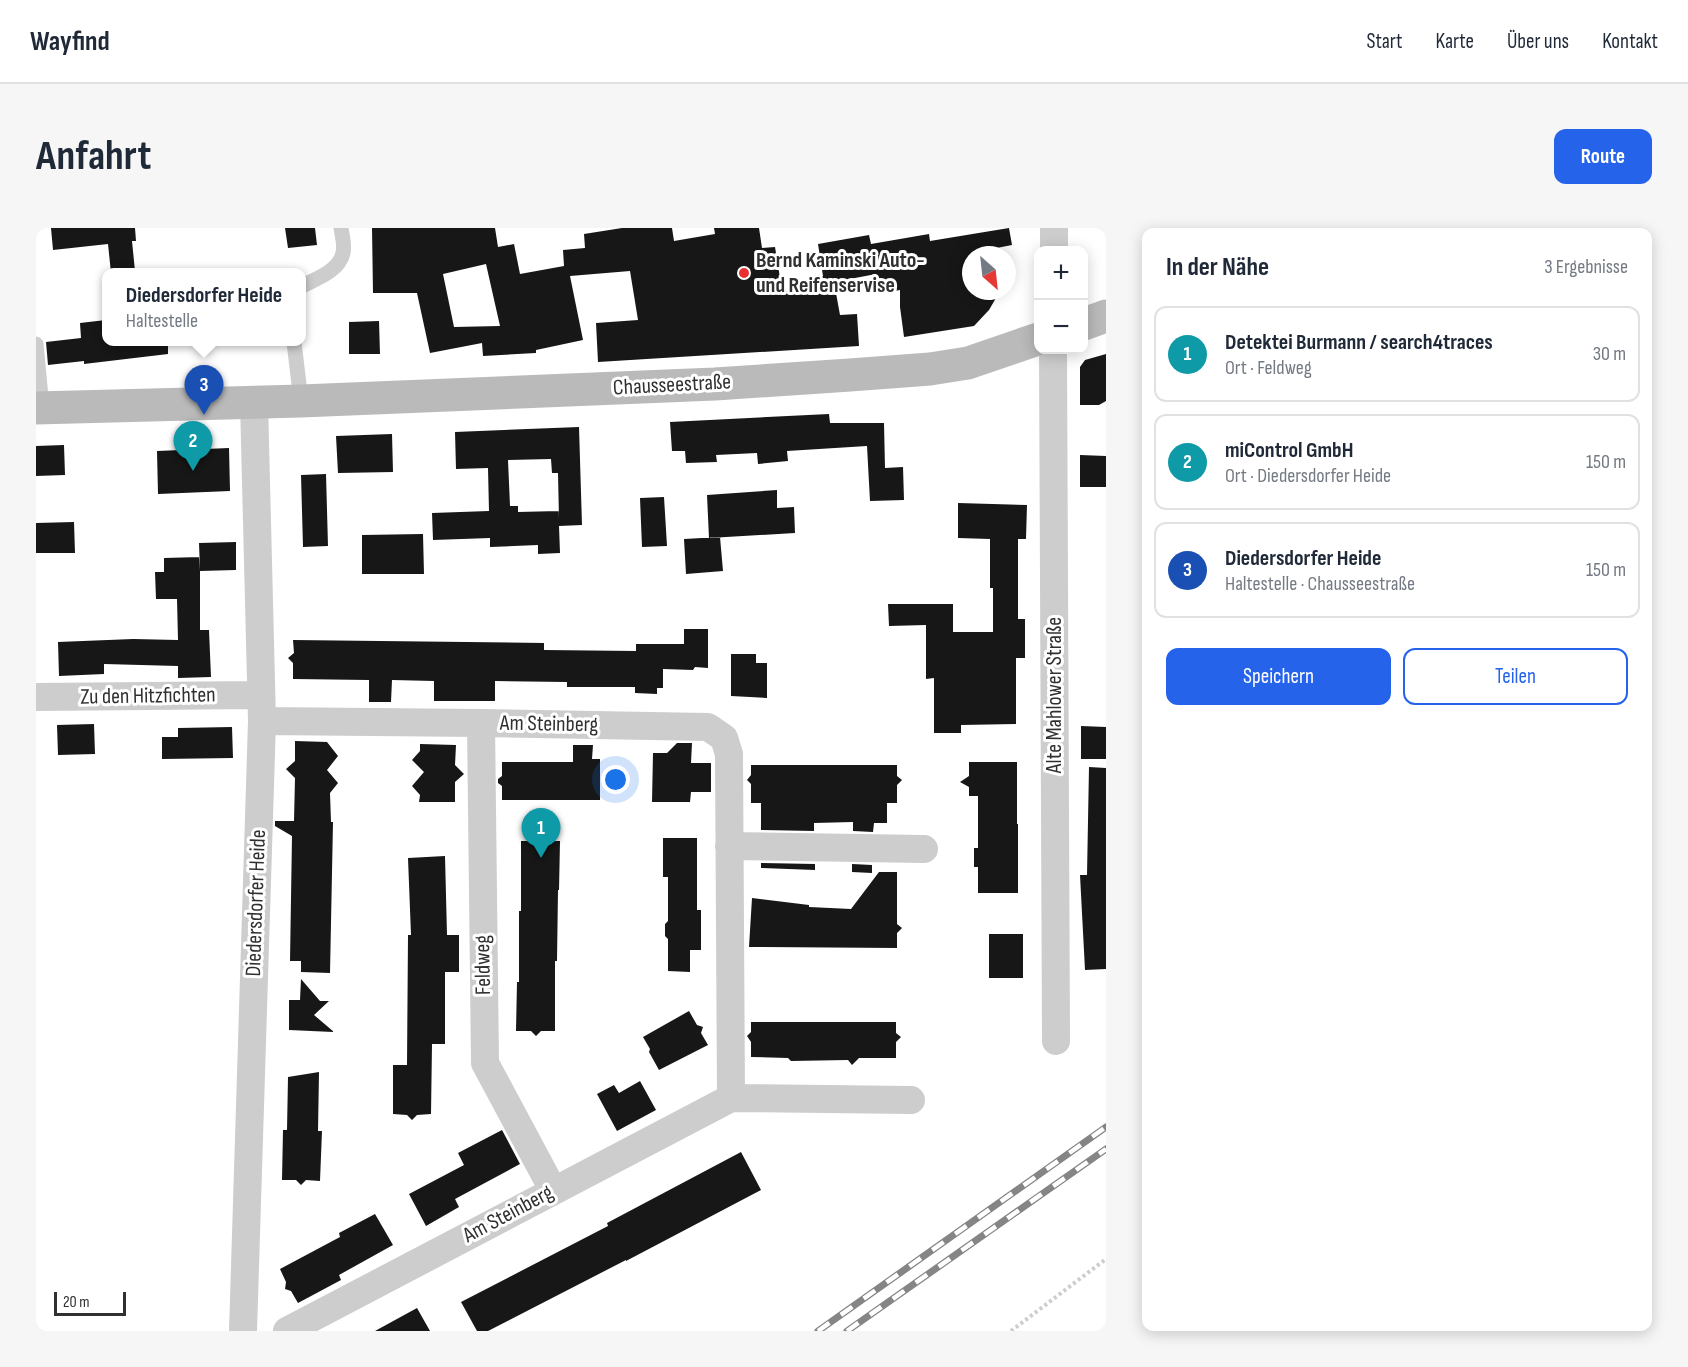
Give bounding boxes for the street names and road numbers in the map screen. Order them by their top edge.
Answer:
street label: Chausseestraße [612,368,732,402]
street label: Alte Mahlower Straße [1041,617,1068,774]
street label: Zu den Hitzfichten [80,681,216,711]
street label: Am Steinberg [499,710,599,738]
street label: Diedersdorfer Heide [240,829,272,977]
street label: Feldweg [469,935,497,995]
street label: Am Steinberg [457,1179,558,1249]

